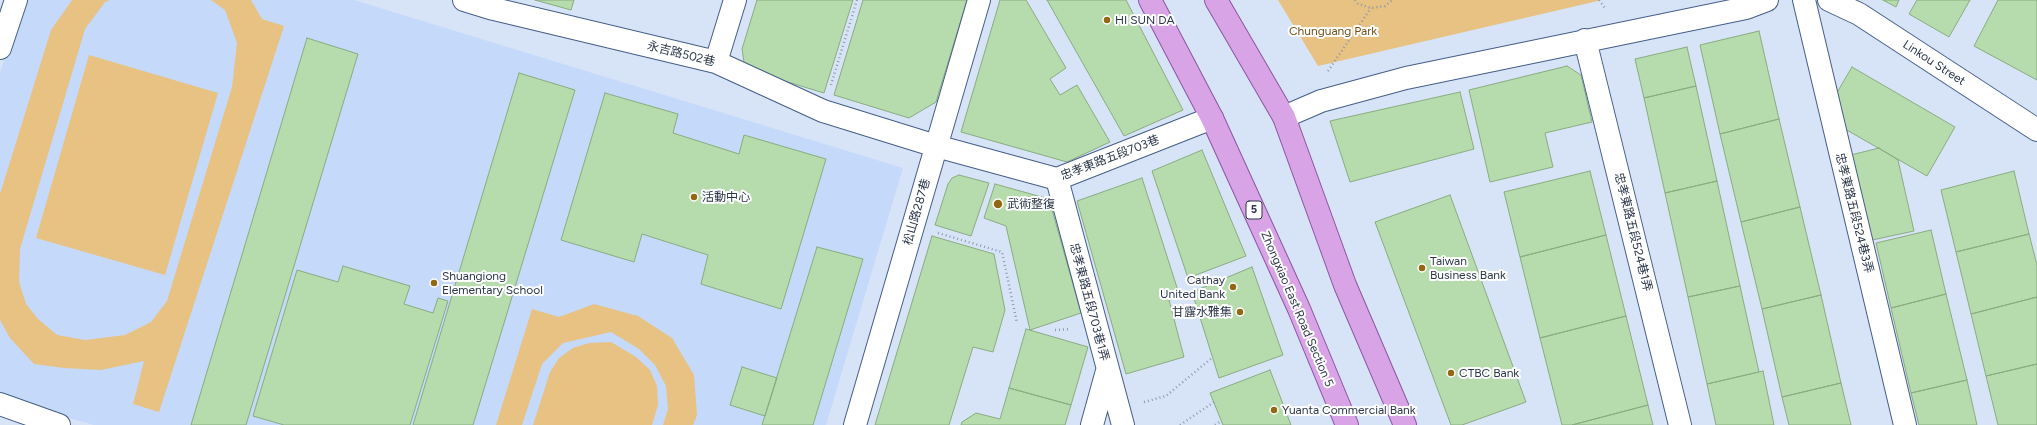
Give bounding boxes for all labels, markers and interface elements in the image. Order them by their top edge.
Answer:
place label: HI SUN DA [1115,13,1175,27]
marker: HI SUN DA [1102,15,1112,25]
park label: Chunguang Park [1289,24,1377,38]
street label: Linkou Street [1900,37,1968,89]
street label: 永吉路502巷 [646,39,716,69]
street label: 忠孝東路五段703巷 [1059,133,1161,183]
street label: 忠孝東路五段524巷3弄 [1832,151,1876,275]
street label: 忠孝東路五段524巷1弄 [1611,171,1655,293]
street label: 松山路287巷 [901,177,933,247]
place label: 活動中心 [702,190,750,204]
marker: 活動中心 [689,192,699,202]
place label: 武術整復 [1007,197,1055,211]
marker: 武術整復 [992,198,1004,210]
road number: 5 [1246,201,1262,219]
street label: Zhongxiao East Road Section 5 [1258,229,1336,389]
street label: 忠孝東路五段703巷1弄 [1066,241,1112,363]
place label: Taiwan Business Bank [1430,254,1506,282]
marker: Taiwan Business Bank [1417,263,1427,273]
place label: Shuangiong Elementary School [442,269,543,297]
place label: Cathay United Bank [1160,273,1225,301]
marker: Shuangiong Elementary School [429,278,439,288]
marker: Cathay United Bank [1228,282,1238,292]
place label: 甘露水雅集 [1172,305,1232,319]
marker: 甘露水雅集 [1235,307,1245,317]
place label: CTBC Bank [1459,366,1519,380]
marker: CTBC Bank [1446,368,1456,378]
place label: Yuanta Commercial Bank [1282,403,1416,417]
marker: Yuanta Commercial Bank [1269,405,1279,415]

